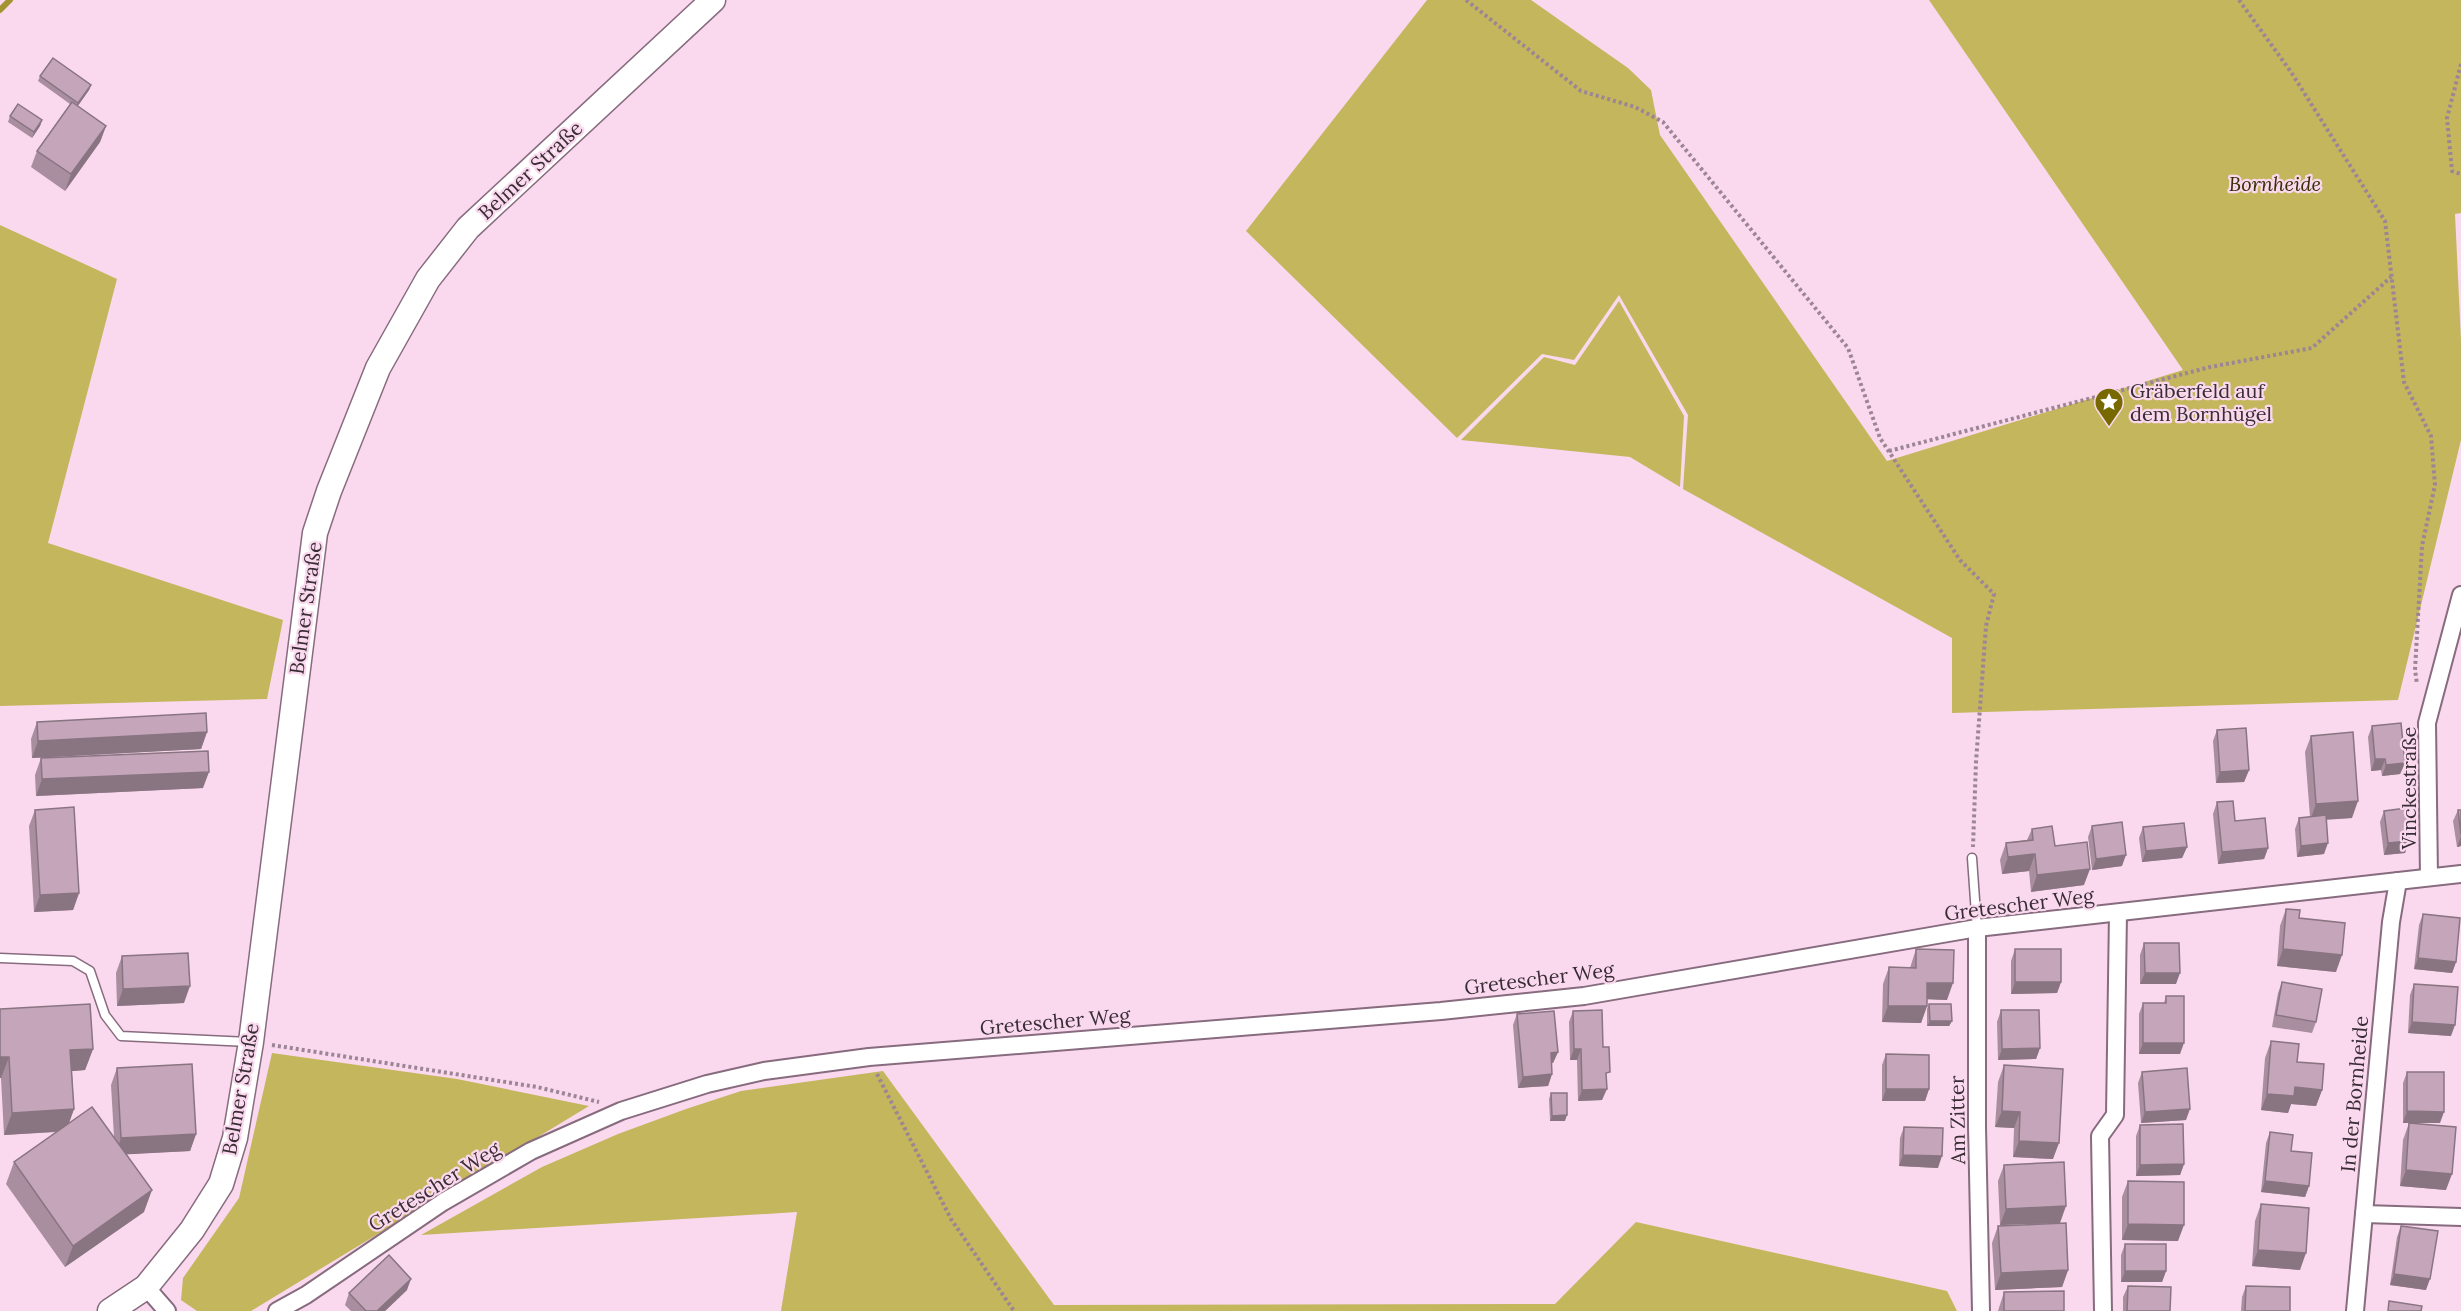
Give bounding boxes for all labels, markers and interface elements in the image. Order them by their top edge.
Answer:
street label: Belmer Straße [473,115,588,225]
park label: Bornheide [2229,171,2321,196]
place label: Gräberfeld auf dem Bornhügel [2130,378,2272,426]
place icon: Gräberfeld auf dem Bornhügel [2093,386,2125,428]
street label: Belmer Straße [283,540,327,676]
street label: Vinckestraße [2396,726,2421,850]
street label: Gretescher Weg [1943,882,2096,926]
street label: Gretescher Weg [1463,956,1616,1000]
street label: Gretescher Weg [979,1002,1132,1040]
street label: In der Bornheide [2335,1015,2373,1173]
street label: Belmer Straße [216,1021,264,1157]
street label: Am Zitter [1944,1075,1970,1166]
street label: Gretescher Weg [363,1135,505,1237]

